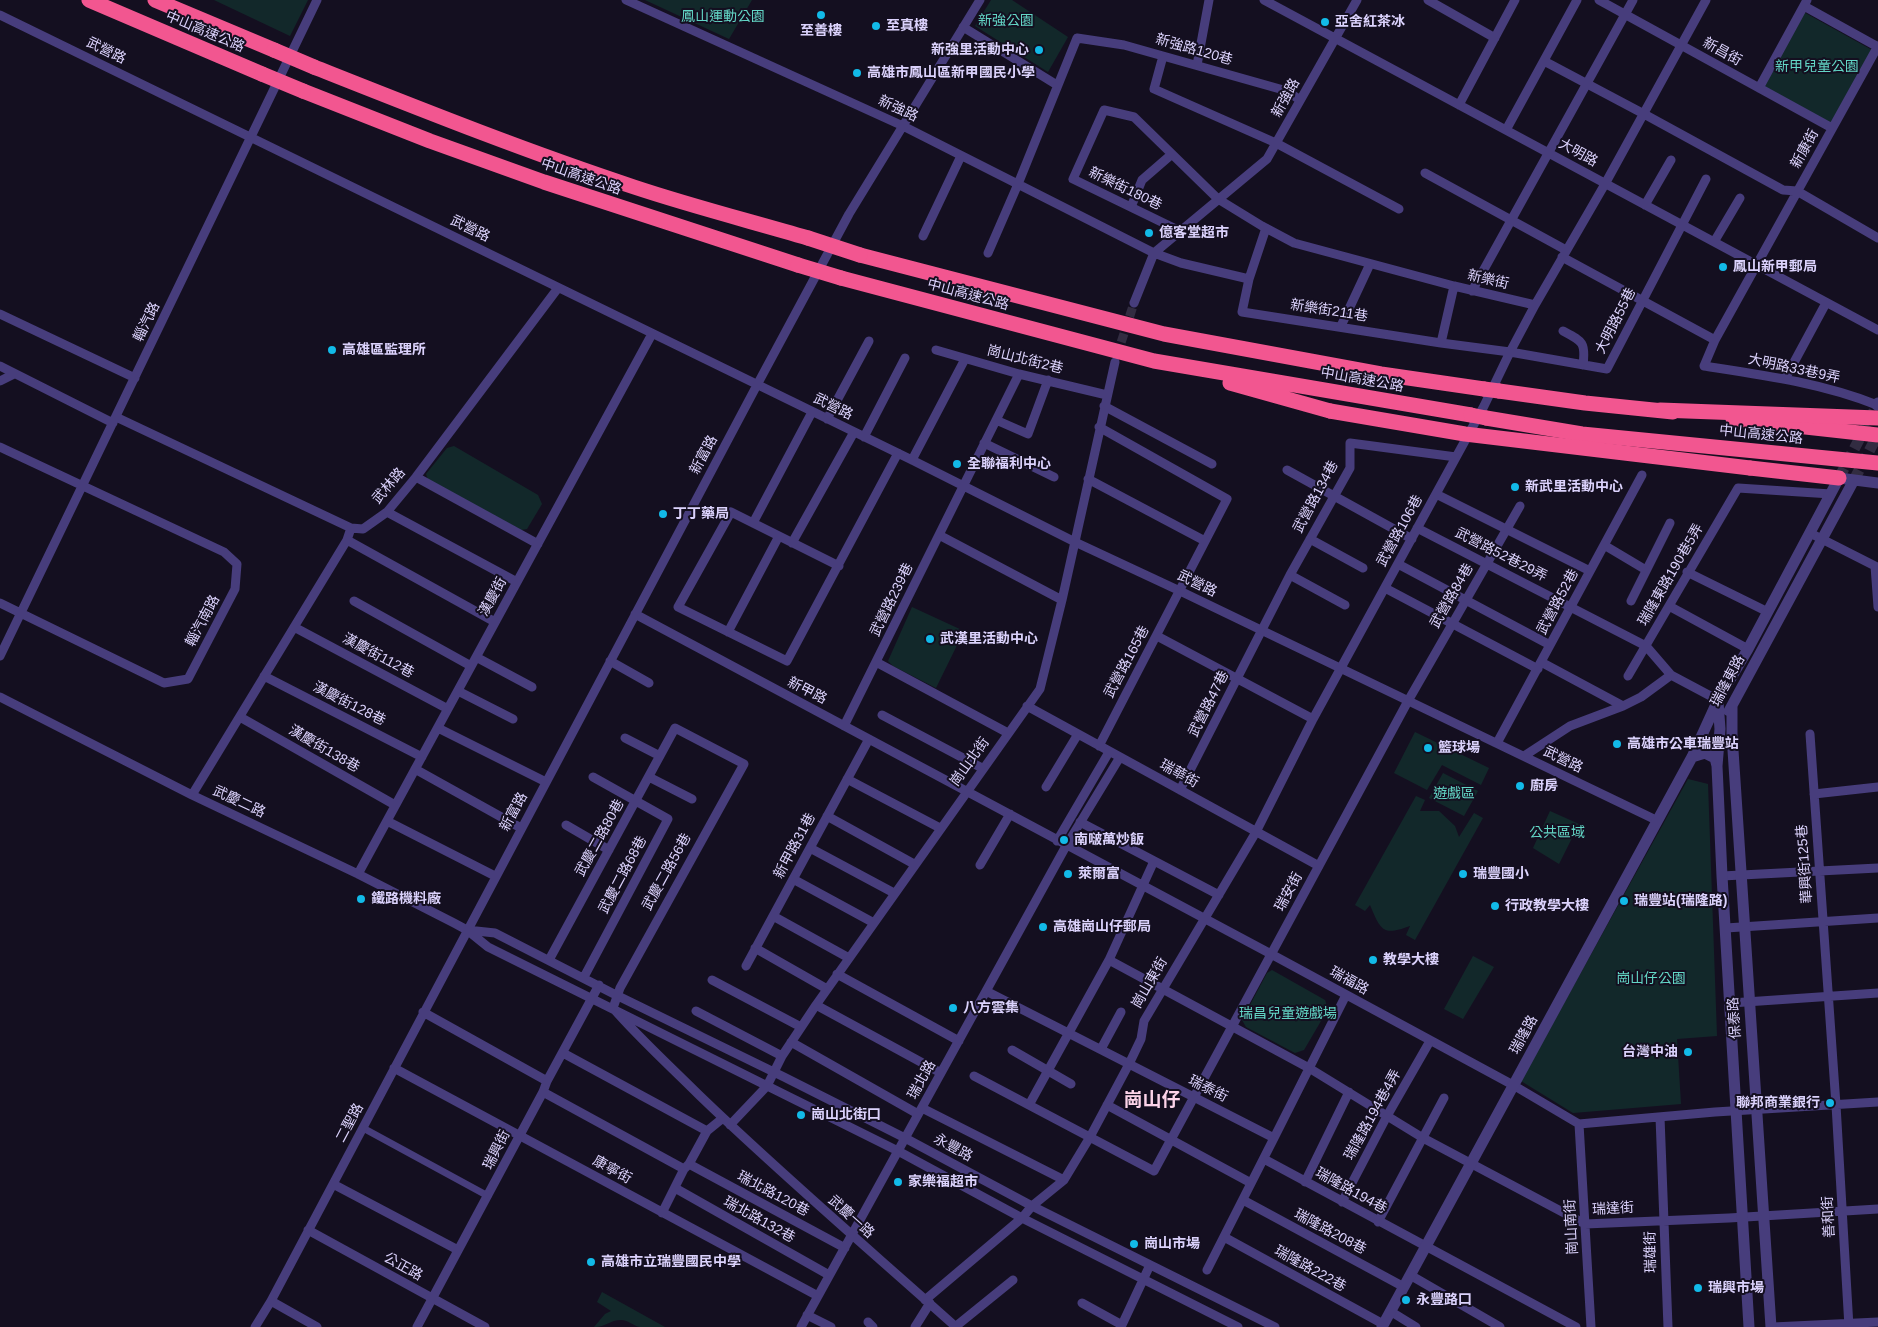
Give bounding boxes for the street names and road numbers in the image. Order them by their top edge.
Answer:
street label: 中山高速公路 [163,8,247,56]
street label: 新強路120巷 [1154,31,1234,69]
street label: 武營路 [83,34,129,68]
street label: 新昌街 [1700,34,1744,70]
street label: 新強路 [1268,76,1304,120]
street label: 新強路 [875,93,921,125]
street label: 新康街 [1787,127,1823,171]
street label: 大明路 [1556,135,1600,171]
street label: 中山高速公路 [539,155,623,199]
street label: 新樂街180巷 [1086,164,1164,214]
street label: 武營路 [447,212,493,246]
street label: 新樂街 [1466,267,1510,293]
street label: 中山高速公路 [925,276,1011,314]
street label: 大明路55巷 [1592,285,1640,357]
street label: 新樂街211巷 [1289,297,1369,325]
street label: 輜汽路 [130,299,164,345]
street label: 崗山北街2巷 [985,342,1065,378]
street label: 大明路33巷9弄 [1747,351,1841,387]
street label: 中山高速公路 [1319,364,1405,396]
street label: 武營路 [810,390,856,424]
street label: 中山高速公路 [1718,422,1804,448]
street label: 新富路 [687,433,721,477]
street label: 武營路134巷 [1290,458,1342,536]
street label: 武林路 [369,465,409,507]
street label: 武營路106巷 [1373,492,1427,570]
street label: 瑞隆東路190巷5弄 [1635,521,1707,629]
street label: 武營路52巷29弄 [1452,525,1550,585]
street label: 武營路239巷 [867,561,917,639]
street label: 武營路84巷 [1427,561,1477,631]
street label: 武營路52巷 [1534,566,1582,638]
street label: 武營路 [1174,567,1220,601]
street label: 漢慶街 [475,575,511,619]
street label: 輜汽南路 [182,592,224,650]
street label: 武營路165巷 [1101,623,1153,701]
street label: 漢慶街112巷 [339,630,417,682]
street label: 瑞隆東路 [1707,652,1749,710]
street label: 武營路47巷 [1185,668,1233,740]
street label: 新甲路 [784,674,830,708]
street label: 漢慶街128巷 [310,679,388,729]
street label: 漢慶街138巷 [285,722,363,776]
street label: 崗山北街 [947,734,993,790]
street label: 武營路 [1540,743,1586,777]
street label: 瑞華街 [1157,756,1201,792]
street label: 武慶二路 [210,783,268,821]
street label: 新富路 [497,790,531,834]
street label: 武慶二路80巷 [572,797,628,879]
street label: 新甲路31巷 [771,810,819,882]
street label: 華興街125巷 [1794,824,1816,904]
street label: 武慶二路56巷 [639,831,695,913]
street label: 武慶二路68巷 [595,833,651,917]
street label: 瑞安街 [1272,870,1306,914]
street label: 崗山東街 [1129,955,1171,1011]
street label: 瑞福路 [1327,963,1371,999]
street label: 保泰路 [1725,996,1745,1040]
street label: 瑞隆路 [1506,1013,1542,1057]
street label: 瑞北路 [904,1058,940,1102]
street label: 瑞隆路194巷4弄 [1341,1067,1405,1163]
street label: 瑞泰街 [1185,1072,1231,1106]
street label: 二聖路 [333,1101,367,1145]
street label: 瑞興街 [480,1127,514,1173]
street label: 永豐路 [931,1131,975,1165]
street label: 康寧街 [590,1152,634,1188]
street label: 瑞隆路194巷 [1312,1164,1390,1218]
street label: 瑞北路120巷 [734,1168,812,1220]
street label: 武慶一路 [825,1192,877,1242]
street label: 瑞北路132巷 [720,1193,798,1247]
street label: 善和街 [1820,1196,1838,1238]
street label: 崗山南街 [1562,1199,1582,1255]
street label: 瑞達街 [1592,1200,1634,1218]
street label: 瑞隆路208巷 [1291,1206,1369,1258]
street label: 瑞雄街 [1642,1231,1660,1273]
street label: 瑞隆路222巷 [1271,1242,1349,1296]
street label: 公正路 [381,1249,425,1285]

